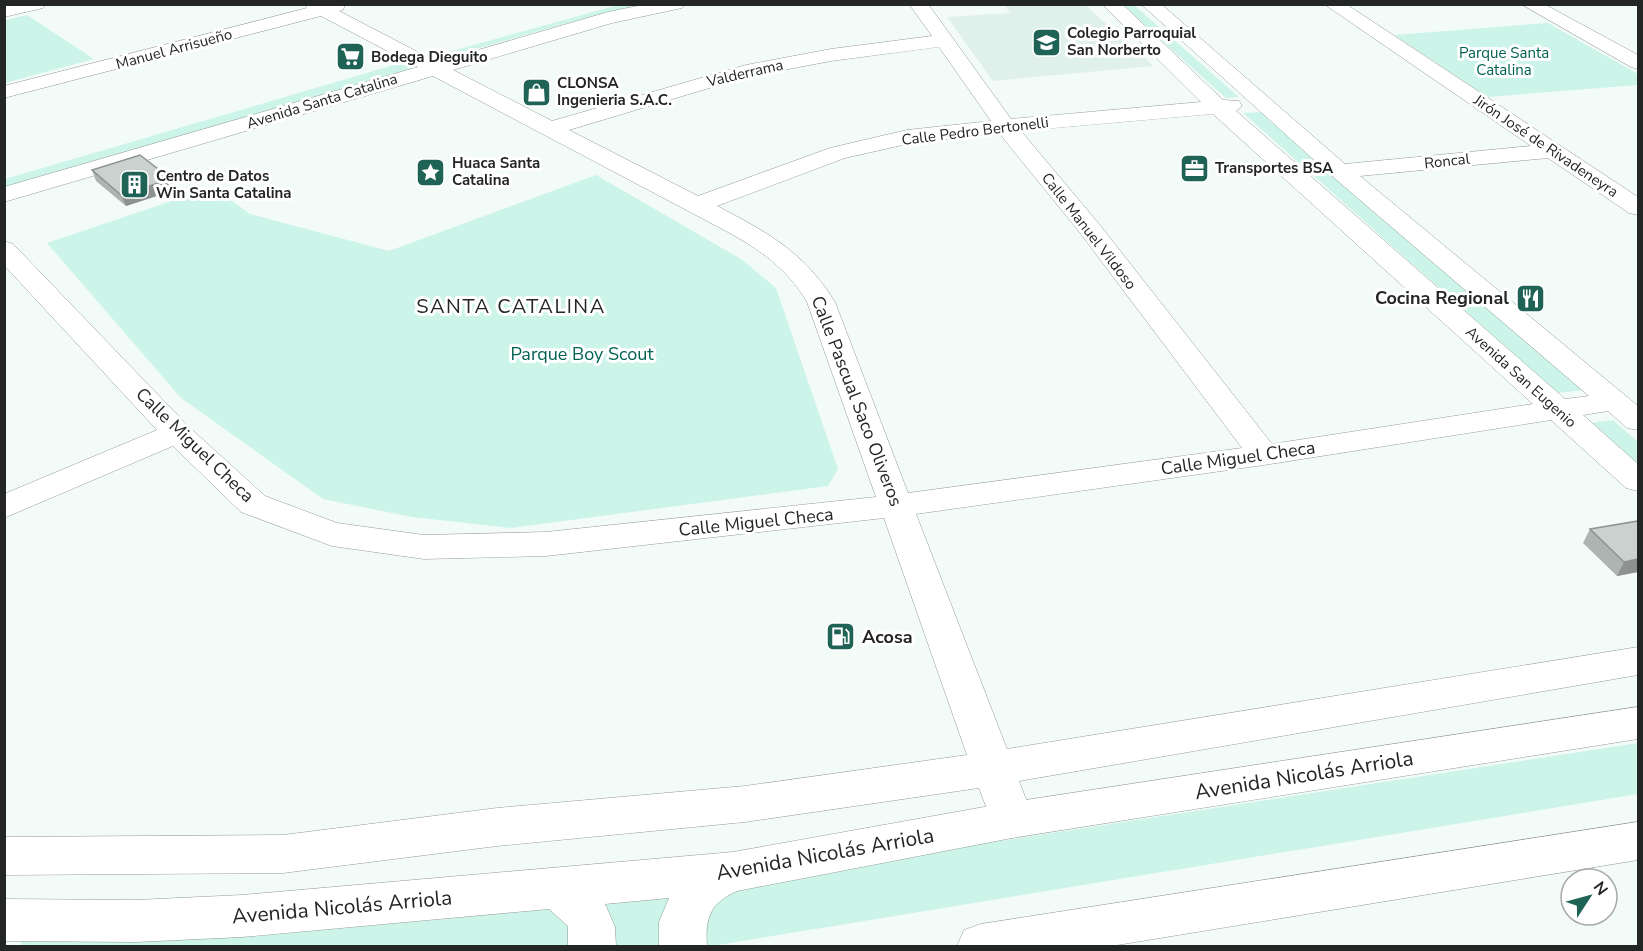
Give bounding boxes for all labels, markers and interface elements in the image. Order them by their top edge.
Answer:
place label: Colegio Parroquial San Norberto [1067,23,1196,60]
street label: Manuel Arrisueño [114,24,234,74]
school or university icon: Colegio Parroquial San Norberto [1030,26,1062,58]
supermarket icon: Bodega Dieguito [334,41,366,73]
park label: Parque Santa Catalina [1459,43,1549,80]
place label: Bodega Dieguito [371,47,488,67]
street label: Valderrama [704,54,785,92]
street label: Avenida Santa Catalina [244,69,400,133]
place label: CLONSA Ingenieria S.A.C. [557,73,672,110]
shop icon: CLONSA Ingenieria S.A.C. [520,76,552,108]
street label: Jirón José de Rivadeneyra [1469,90,1622,202]
street label: Calle Pedro Bertonelli [900,112,1050,150]
street label: Roncal [1423,149,1471,173]
office icon: Transportes BSA [1178,152,1210,184]
place label: Huaca Santa Catalina [452,153,540,190]
place icon: Huaca Santa Catalina [415,156,447,188]
place label: Transportes BSA [1215,158,1334,178]
place label: Centro de Datos Win Santa Catalina [156,166,291,203]
street label: Calle Manuel Vildoso [1037,168,1141,294]
building icon: Centro de Datos Win Santa Catalina [119,169,151,201]
restaurant icon: Cocina Regional [1514,282,1546,314]
place label: Cocina Regional [1375,286,1509,310]
street label: Calle Pascual Saco Oliveros [806,292,908,510]
district label: SANTA CATALINA [416,293,606,320]
street label: Avenida San Eugenio [1461,322,1581,432]
park label: Parque Boy Scout [510,342,654,366]
street label: Calle Miguel Checa [131,382,259,508]
street label: Calle Miguel Checa [1159,435,1317,481]
street label: Calle Miguel Checa [677,502,835,542]
fuel station icon: Acosa [825,621,857,653]
place label: Acosa [862,625,913,649]
street label: Avenida Nicolás Arriola [1193,744,1415,806]
street label: Avenida Nicolás Arriola [714,821,936,887]
north arrow [1559,867,1619,927]
text: N [1588,877,1613,900]
street label: Avenida Nicolás Arriola [231,883,453,931]

